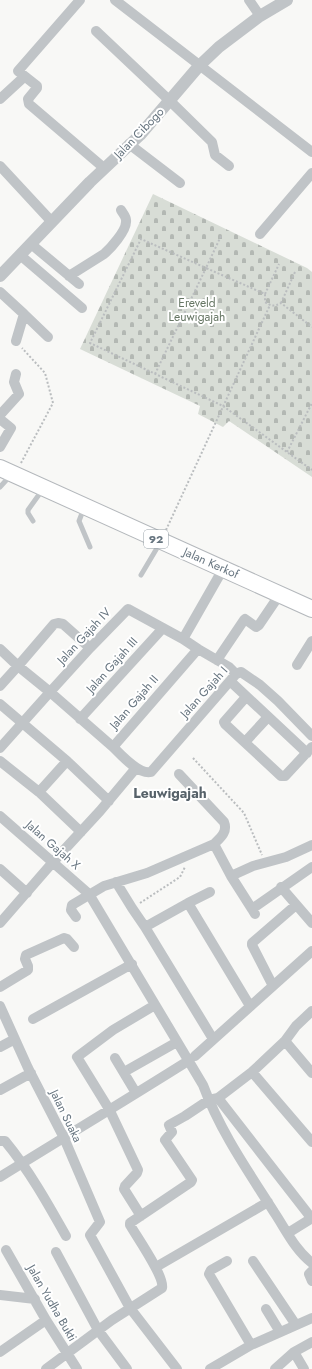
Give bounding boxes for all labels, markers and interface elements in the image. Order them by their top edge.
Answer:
street label: Jalan Cibogo [108,103,168,164]
park label: Ereveld Leuwigajah [169,294,225,326]
road number: 92 [144,530,168,548]
street label: Jalan Kerkof [179,542,242,583]
street label: Jalan Gajah IV [52,604,115,670]
street label: Jalan Gajah III [81,633,142,698]
street label: Jalan Gajah I [175,662,232,723]
street label: Jalan Gajah II [104,671,163,735]
district label: Leuwigajah [133,783,207,803]
street label: Jalan Gajah X [20,815,85,874]
street label: Jalan Suaka [45,1085,87,1146]
street label: Jalan Yudha Bukti [22,1260,81,1345]

